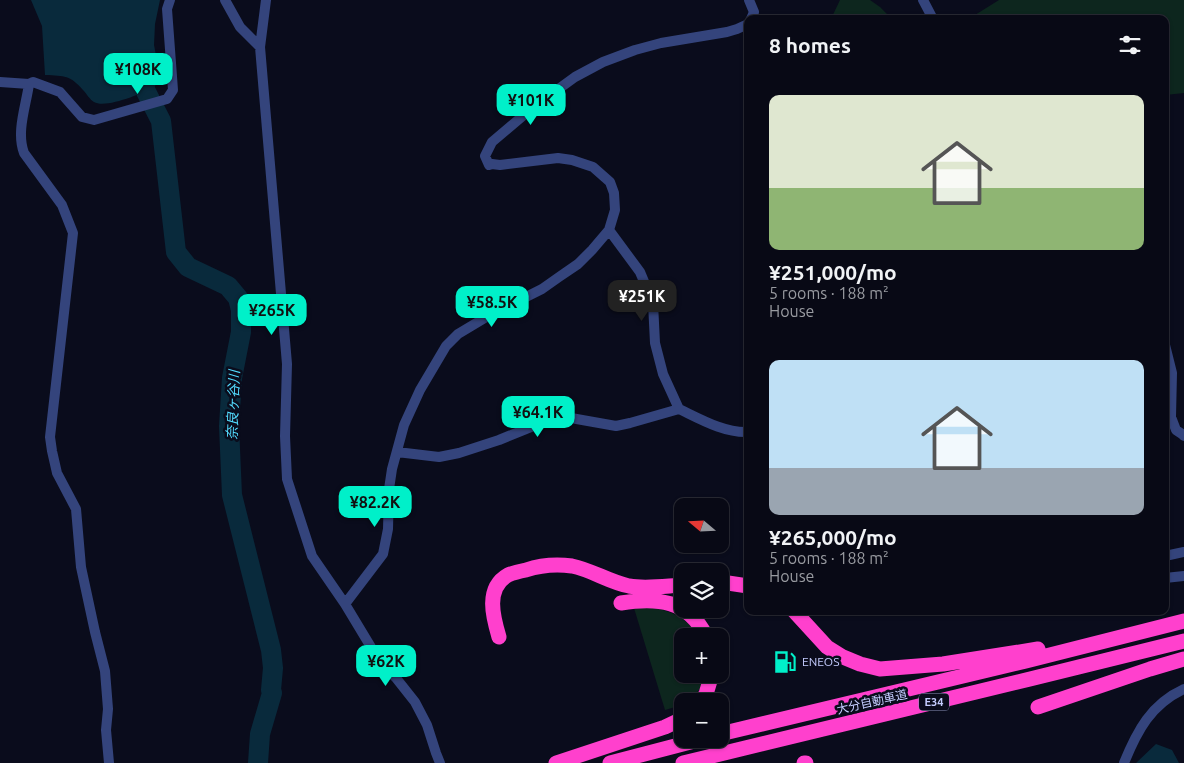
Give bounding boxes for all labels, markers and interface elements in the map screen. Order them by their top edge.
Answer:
icon: filters [1116,31,1144,59]
text: 8 homes [769,33,851,57]
pin: ¥108K [103,52,173,95]
text: ¥108K [115,60,161,78]
pin: ¥101K [496,84,566,126]
text: ¥101K [508,91,554,109]
icon: home [912,128,1002,218]
text: ¥251,000/mo [769,260,897,284]
pin: ¥251K [607,280,677,322]
text: 5 rooms · 188 m² [769,284,889,302]
pin: ¥58.5K [451,286,533,328]
text: ¥251K [619,287,665,305]
text: ¥58.5K [467,293,517,311]
pin: ¥265K [237,294,307,336]
text: ¥265K [249,301,295,319]
text: House [769,302,814,320]
water label: 奈良ヶ谷川 [224,368,242,440]
icon: home [912,393,1002,483]
pin: ¥64.1K [497,396,579,438]
text: ¥64.1K [513,403,563,421]
pin: ¥82.2K [334,486,416,528]
text: ¥82.2K [350,493,400,511]
north arrow [674,498,729,552]
map controls [674,498,729,748]
text: ¥265,000/mo [769,525,897,549]
text: 5 rooms · 188 m² [769,549,889,567]
button: layers [674,563,729,618]
text: House [769,567,814,585]
button: + [674,628,729,683]
pin: ¥62K [356,644,416,687]
fuel station icon: ENEOS [772,649,798,675]
text: ¥62K [367,652,405,670]
place label: ENEOS [802,655,839,668]
street label: 大分自動車道 [835,687,908,716]
button: − [674,693,729,748]
road number: E34 [919,694,949,710]

